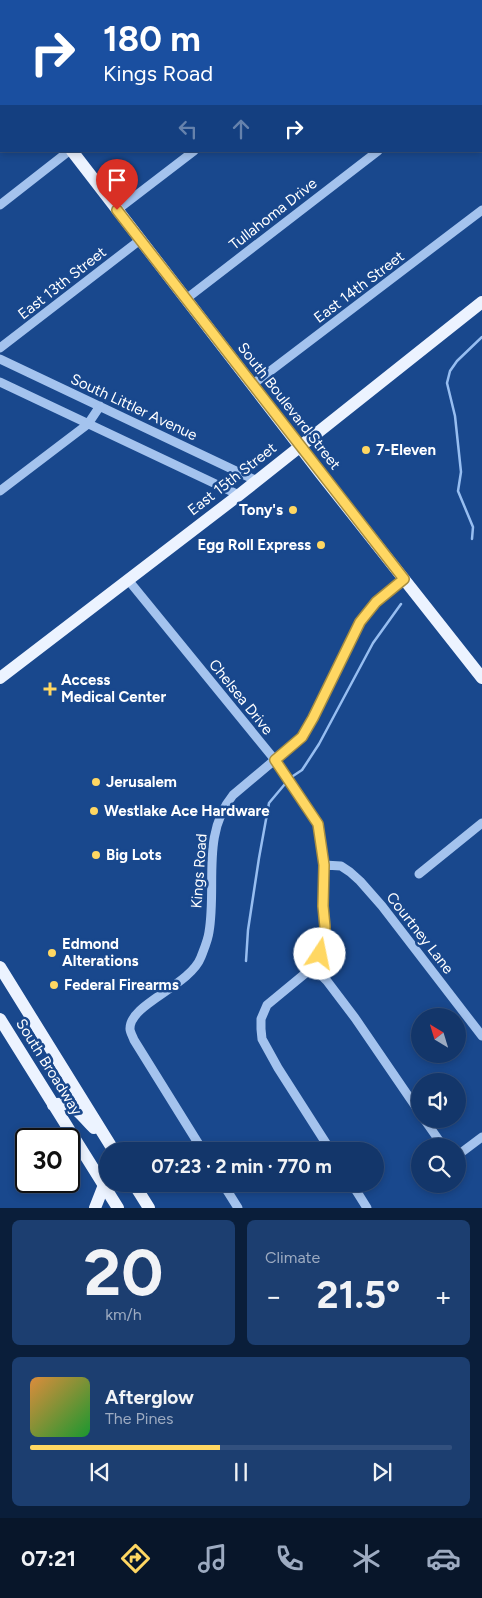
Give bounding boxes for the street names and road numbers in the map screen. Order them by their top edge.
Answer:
street label: Tullahoma Drive [226,174,320,254]
street label: East 13th Street [14,243,110,323]
street label: East 14th Street [310,247,408,327]
street label: South Boulevard Street [234,339,344,473]
street label: South Littler Avenue [68,370,200,444]
street label: East 15th Street [184,439,280,519]
street label: Chelsea Drive [205,656,277,738]
street label: Kings Road [187,833,211,909]
street label: Courtney Lane [383,889,457,977]
street label: South Broadway [12,1015,86,1119]

